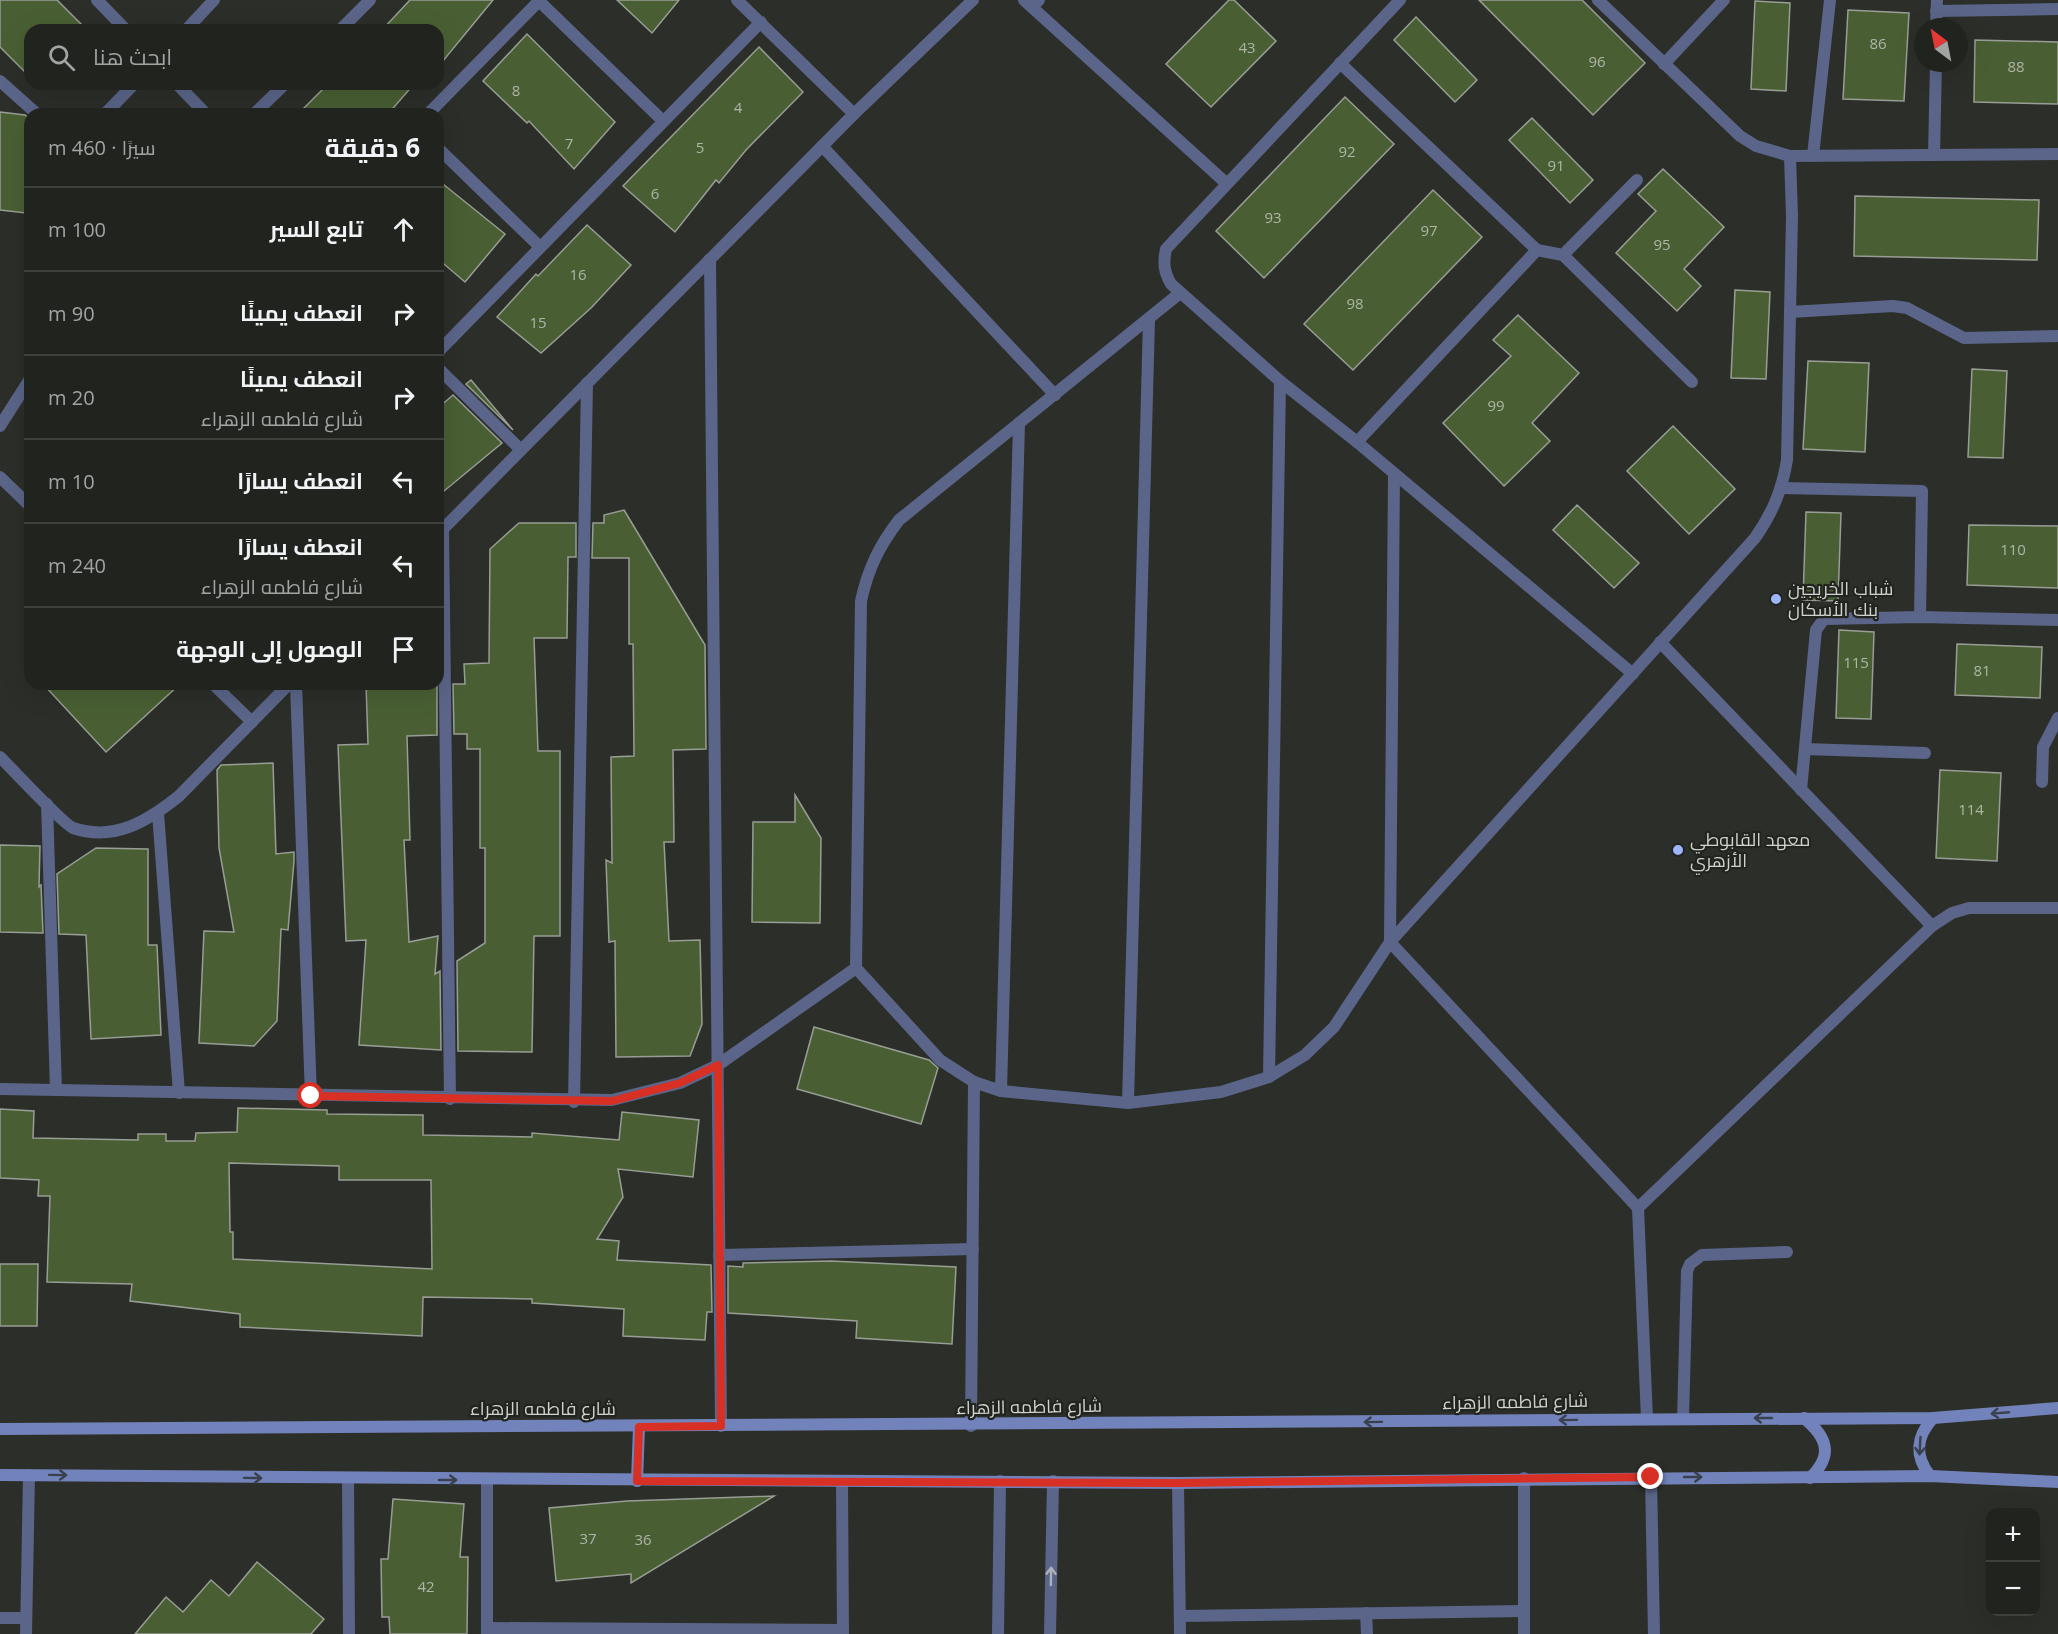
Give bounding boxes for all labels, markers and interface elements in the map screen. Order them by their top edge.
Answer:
north arrow [1914,18,1968,72]
search box [24,24,444,90]
house number: 86 [1869,33,1887,53]
house number: 43 [1238,37,1256,57]
icon: search [45,41,78,74]
text: ابحث هنا [93,41,172,71]
house number: 96 [1588,51,1606,71]
house number: 88 [2007,56,2025,76]
house number: 8 [512,80,520,100]
house number: 4 [734,97,743,117]
text: 6 دقيقة [325,129,420,165]
house number: 7 [565,133,573,153]
text: سيرًا · 460 m [48,134,155,161]
house number: 5 [696,137,704,157]
house number: 92 [1338,141,1356,161]
house number: 91 [1547,155,1565,175]
house number: 6 [651,183,659,203]
house number: 93 [1264,207,1282,227]
text: تابع السير [270,213,363,243]
icon: ahead [387,213,420,246]
text: 100 m [48,216,106,243]
house number: 97 [1420,220,1438,240]
house number: 95 [1653,234,1671,254]
house number: 16 [569,264,587,284]
house number: 98 [1346,293,1364,313]
text: انعطف يمينًا [240,297,363,327]
icon: right [387,297,420,330]
text: 90 m [48,300,95,327]
house number: 15 [529,312,547,332]
text: انعطف يمينًا [240,363,363,393]
icon: right [387,381,420,414]
text: 20 m [48,384,95,411]
house number: 99 [1487,395,1505,415]
text: شارع فاطمه الزهراء [201,405,363,432]
text: انعطف يسارًا [237,465,363,495]
icon: left [387,465,420,498]
text: 10 m [48,468,95,495]
text: انعطف يسارًا [237,531,363,561]
house number: 110 [2000,539,2026,559]
icon: left [387,549,420,582]
text: 240 m [48,552,106,579]
text: شارع فاطمه الزهراء [201,573,363,600]
place label: شباب الخريجين بنك الأسكان [1788,576,1893,621]
marker: شباب الخريجين بنك الأسكان [1769,592,1783,606]
text: الوصول إلى الوجهة [176,633,363,663]
icon: arrive [387,633,420,666]
house number: 115 [1843,652,1869,672]
house number: 81 [1973,660,1991,680]
house number: 114 [1958,799,1984,819]
place label: معهد القابوطي الأزهري [1690,827,1810,875]
marker: معهد القابوطي الأزهري [1671,843,1685,857]
route start [297,1082,323,1108]
street label: شارع فاطمه الزهراء [1442,1388,1588,1415]
street label: شارع فاطمه الزهراء [956,1393,1102,1420]
street label: شارع فاطمه الزهراء [470,1396,616,1421]
one-way arrow [1990,1408,2010,1419]
one-way arrow [1753,1412,1773,1424]
one-way arrow [1558,1414,1578,1425]
one-way arrow [1363,1416,1383,1428]
one-way arrow [1914,1436,1925,1456]
route end [1637,1463,1663,1489]
one-way arrow [48,1469,68,1481]
one-way arrow [1683,1471,1703,1483]
one-way arrow [243,1472,263,1484]
one-way arrow [438,1474,458,1486]
map controls [1986,1508,2040,1616]
button: + [1986,1508,2040,1562]
house number: 37 [579,1528,597,1548]
house number: 36 [634,1529,652,1549]
button: − [1986,1562,2040,1616]
one-way arrow [1045,1566,1057,1586]
house number: 42 [417,1576,435,1596]

